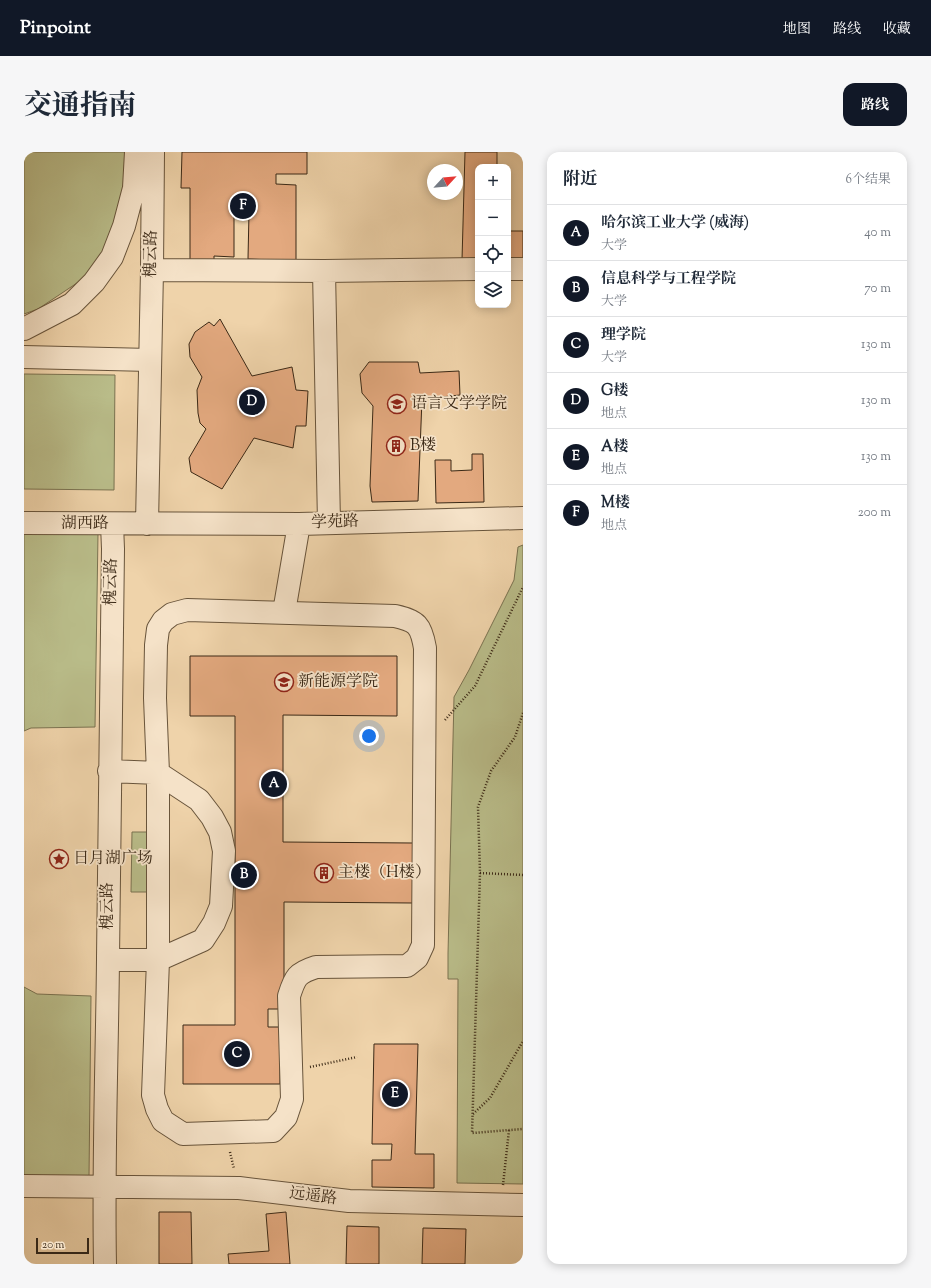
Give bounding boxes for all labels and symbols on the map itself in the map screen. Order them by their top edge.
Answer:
north arrow [427,164,463,200]
pin: F [230,191,256,221]
street label: 槐云路 [140,230,164,278]
pin: D [239,387,265,417]
school or university icon: 语言文学学院 [386,393,408,415]
place label: 语言文学学院 [411,393,507,416]
building icon: B楼 [385,435,407,457]
place label: B楼 [410,435,436,458]
street label: 学苑路 [311,511,359,535]
street label: 湖西路 [61,513,109,536]
street label: 槐云路 [100,558,124,606]
school or university icon: 新能源学院 [273,671,295,693]
place label: 新能源学院 [298,671,378,694]
your location [359,726,379,746]
pin: A [261,769,287,799]
place icon: 日月湖广场 [48,848,70,870]
place label: 日月湖广场 [73,848,153,871]
pin: B [231,860,257,890]
building icon: 主楼（H楼） [313,862,335,884]
place label: 主楼（H楼） [338,862,431,885]
street label: 槐云路 [97,882,120,930]
pin: C [224,1039,250,1069]
pin: E [382,1079,408,1109]
street label: 远遥路 [288,1183,338,1211]
scale bar [36,1236,89,1255]

